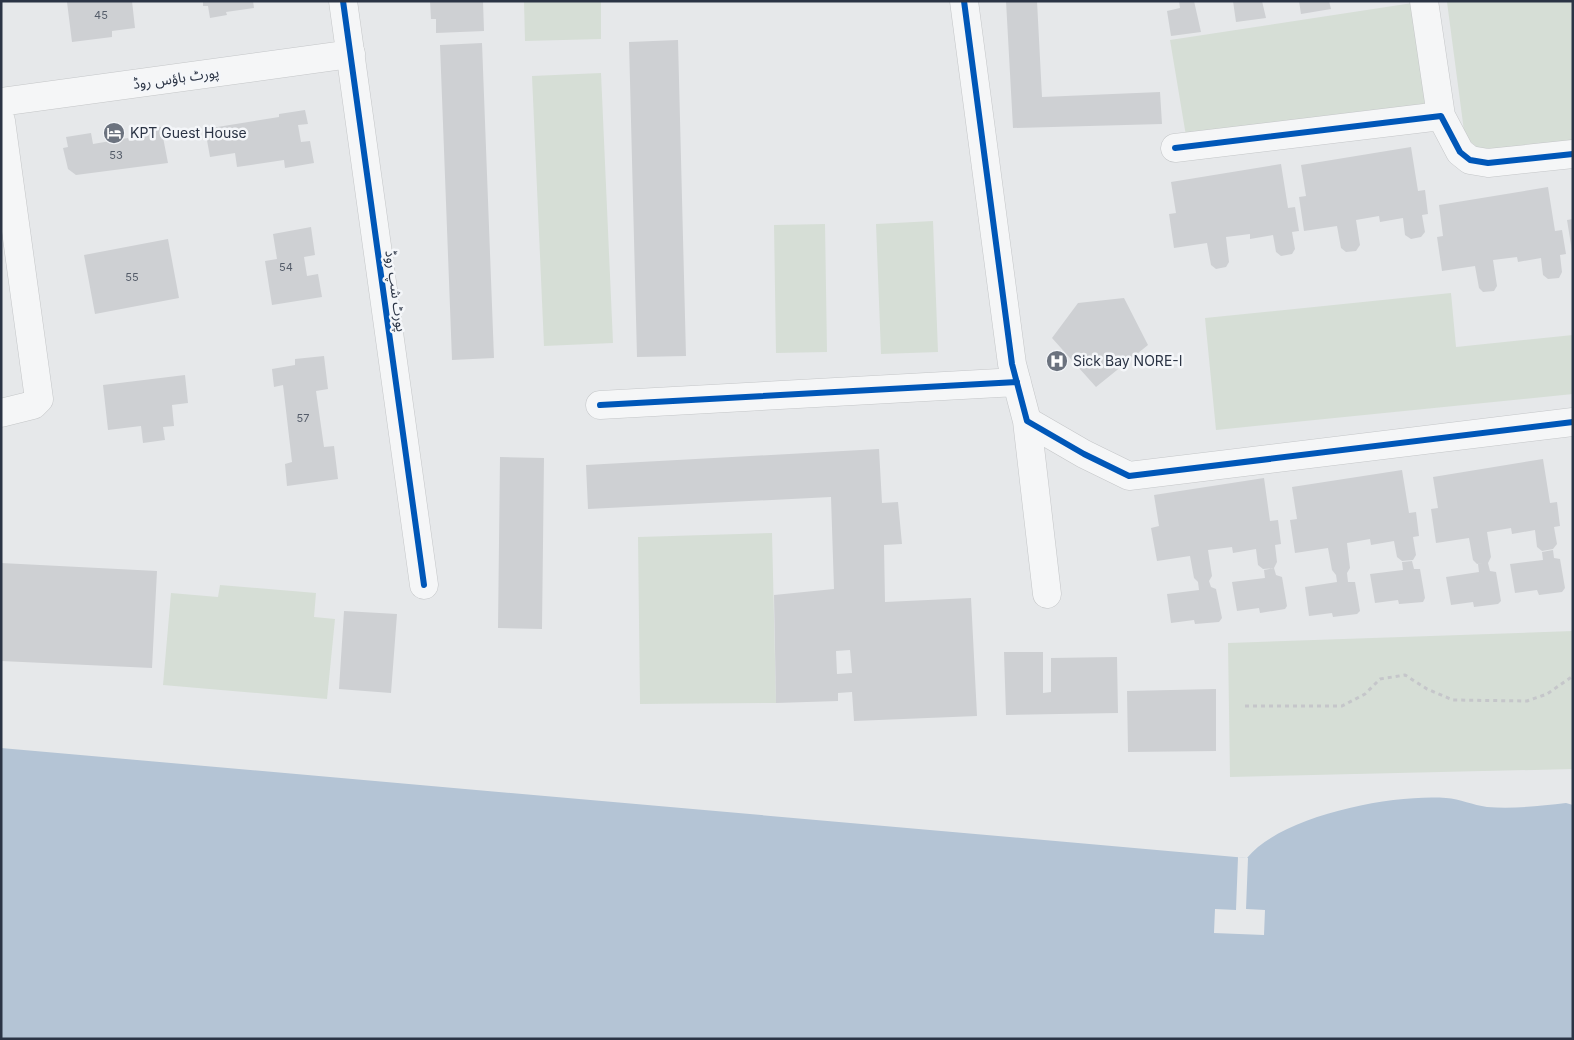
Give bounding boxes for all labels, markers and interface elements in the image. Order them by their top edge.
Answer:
house number: 45 [94,8,108,22]
street label: پورٹ ہاؤس روڈ [132,63,220,94]
hotel icon: KPT Guest House [102,121,126,145]
place label: KPT Guest House [130,124,247,141]
house number: 53 [109,148,123,162]
street label: پورٹ شپ روڈ [380,249,411,333]
house number: 54 [279,260,293,274]
house number: 55 [125,270,139,284]
hospital icon: Sick Bay NORE-I [1045,349,1069,373]
place label: Sick Bay NORE-I [1073,352,1183,369]
house number: 57 [297,411,309,425]

